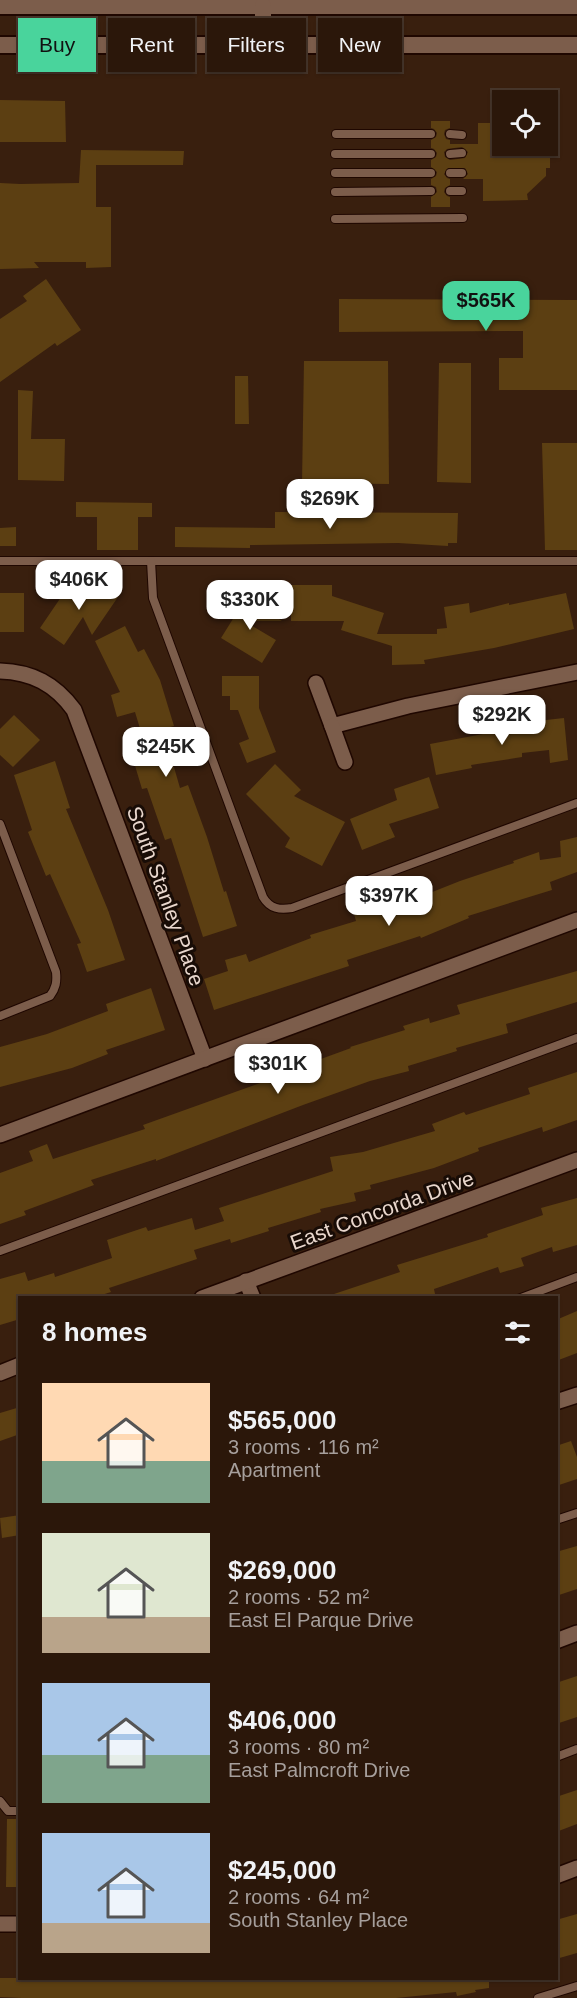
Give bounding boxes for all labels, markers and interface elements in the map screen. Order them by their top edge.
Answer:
chip: Buy [18,18,96,72]
chip: Rent [108,18,195,72]
chip: Filters [207,18,306,72]
chip: New [318,18,402,72]
map controls [492,90,558,156]
button: locate [492,90,558,156]
pin: $565K [444,281,528,332]
text: $565K [457,289,515,311]
pin: $269K [288,479,372,530]
text: $269K [301,487,359,509]
pin: $406K [37,560,121,611]
text: $406K [50,568,108,590]
pin: $330K [208,580,292,631]
text: $330K [221,588,279,610]
pin: $292K [460,695,544,746]
text: $292K [473,703,531,725]
pin: $245K [124,727,208,778]
text: $245K [137,735,195,757]
street label: South Stanley Place [123,803,209,989]
pin: $397K [347,876,431,927]
text: $397K [360,884,418,906]
pin: $301K [236,1044,320,1095]
text: $301K [249,1052,307,1074]
street label: East Concorda Drive [287,1166,477,1254]
icon: filters [501,1316,534,1349]
text: 8 homes [42,1317,148,1347]
text: $565,000 [228,1405,336,1435]
icon: home [90,1407,162,1479]
text: 3 rooms · 116 m² [228,1436,379,1458]
text: Apartment [228,1459,320,1481]
text: $269,000 [228,1555,336,1585]
icon: home [90,1557,162,1629]
text: 2 rooms · 52 m² [228,1586,369,1608]
text: East El Parque Drive [228,1609,414,1631]
text: $406,000 [228,1705,336,1735]
icon: home [90,1707,162,1779]
text: 3 rooms · 80 m² [228,1736,369,1758]
text: East Palmcroft Drive [228,1759,410,1781]
text: $245,000 [228,1855,336,1885]
icon: home [90,1857,162,1929]
text: 2 rooms · 64 m² [228,1886,369,1908]
text: South Stanley Place [228,1909,408,1931]

